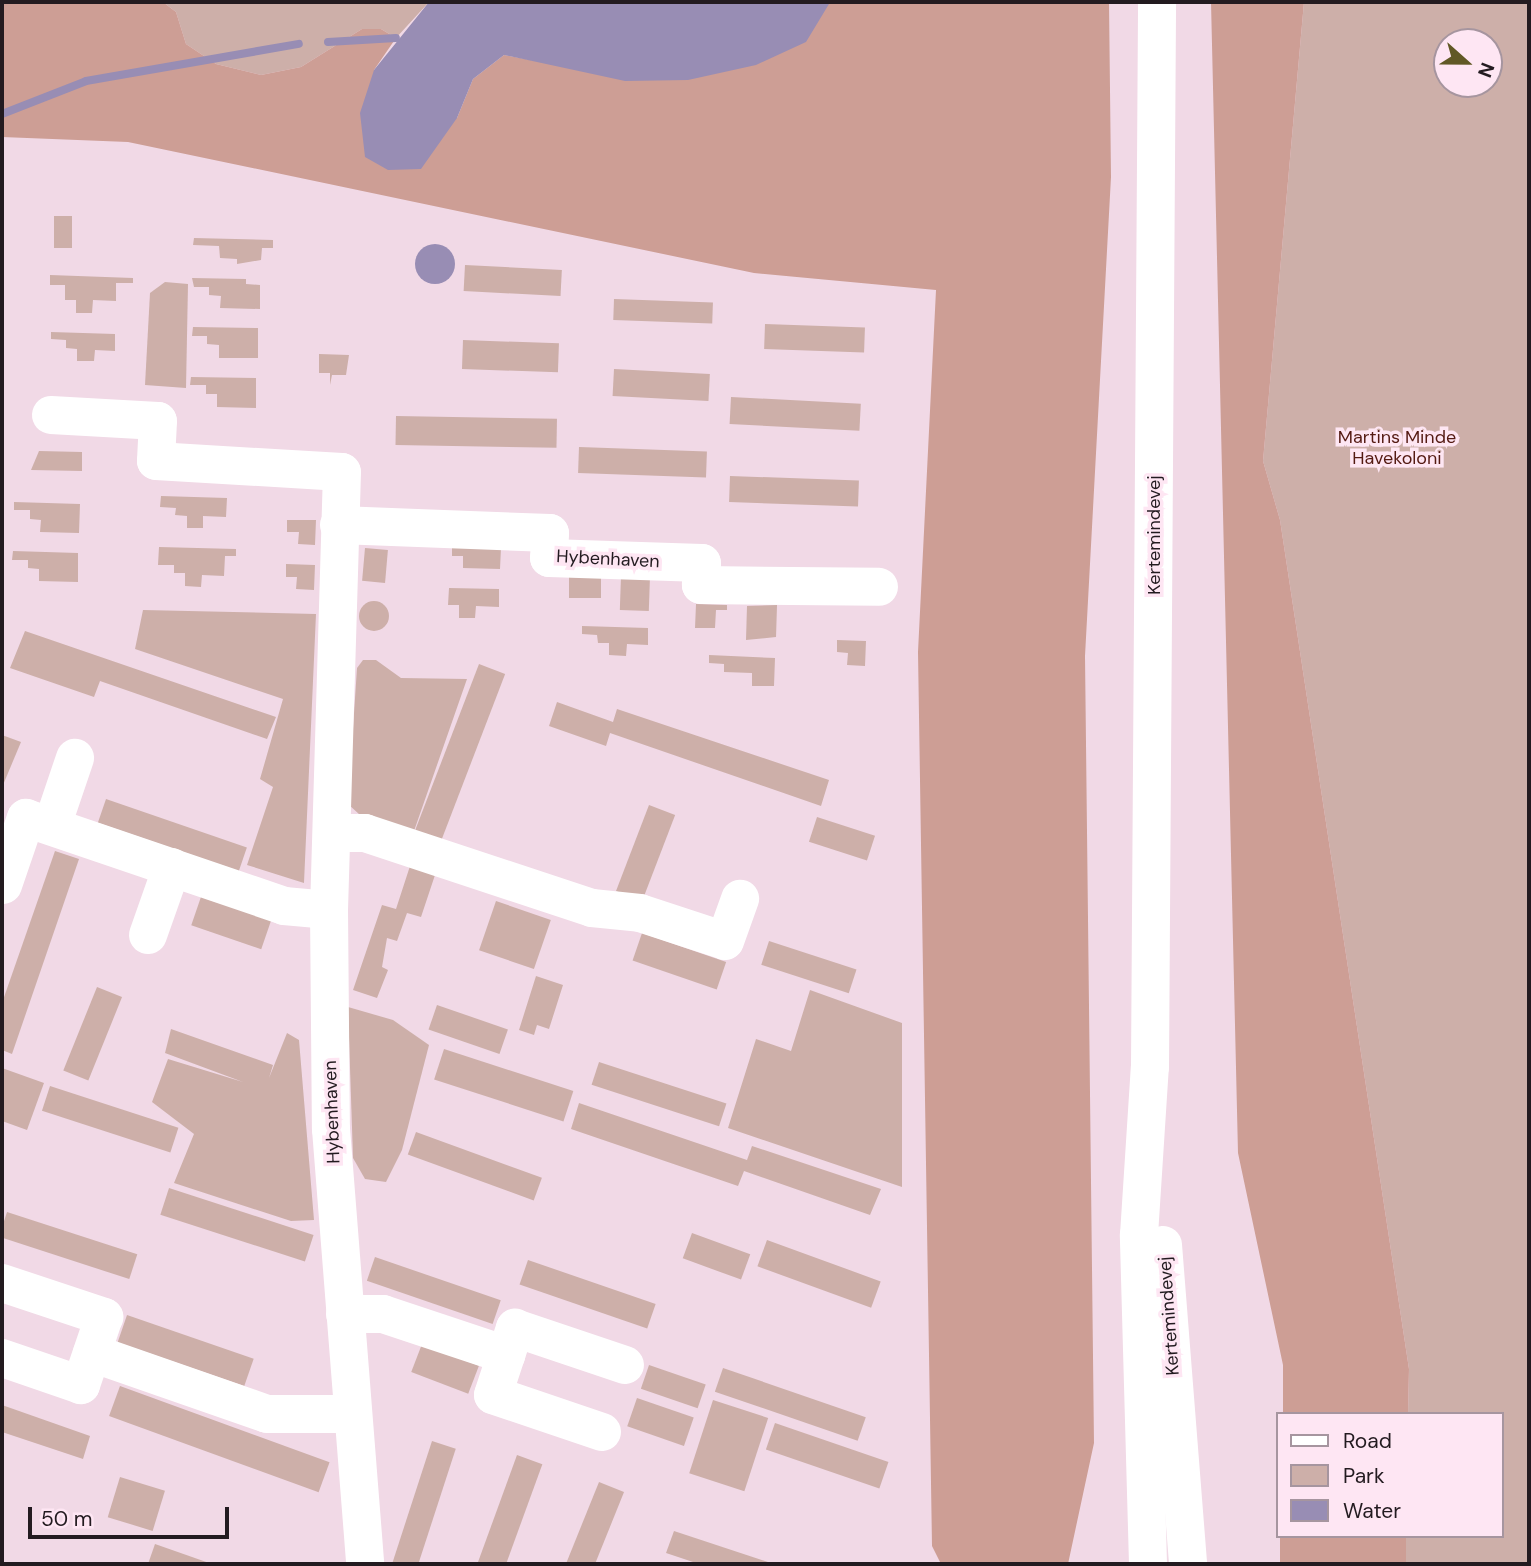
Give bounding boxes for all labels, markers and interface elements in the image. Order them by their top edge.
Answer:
north arrow [1433,28,1503,98]
text: N [1472,59,1500,81]
park label: Martins Minde Havekoloni [1338,427,1456,470]
street label: Kertemindevej [1143,475,1165,595]
street label: Hybenhaven [556,546,660,572]
street label: Hybenhaven [319,1060,345,1164]
street label: Kertemindevej [1154,1256,1184,1376]
legend [1276,1412,1503,1538]
text: Road [1343,1427,1392,1455]
text: Park [1343,1462,1384,1490]
scale bar [32,1492,233,1536]
text: Water [1343,1497,1401,1525]
text: 50 m [41,1505,92,1533]

